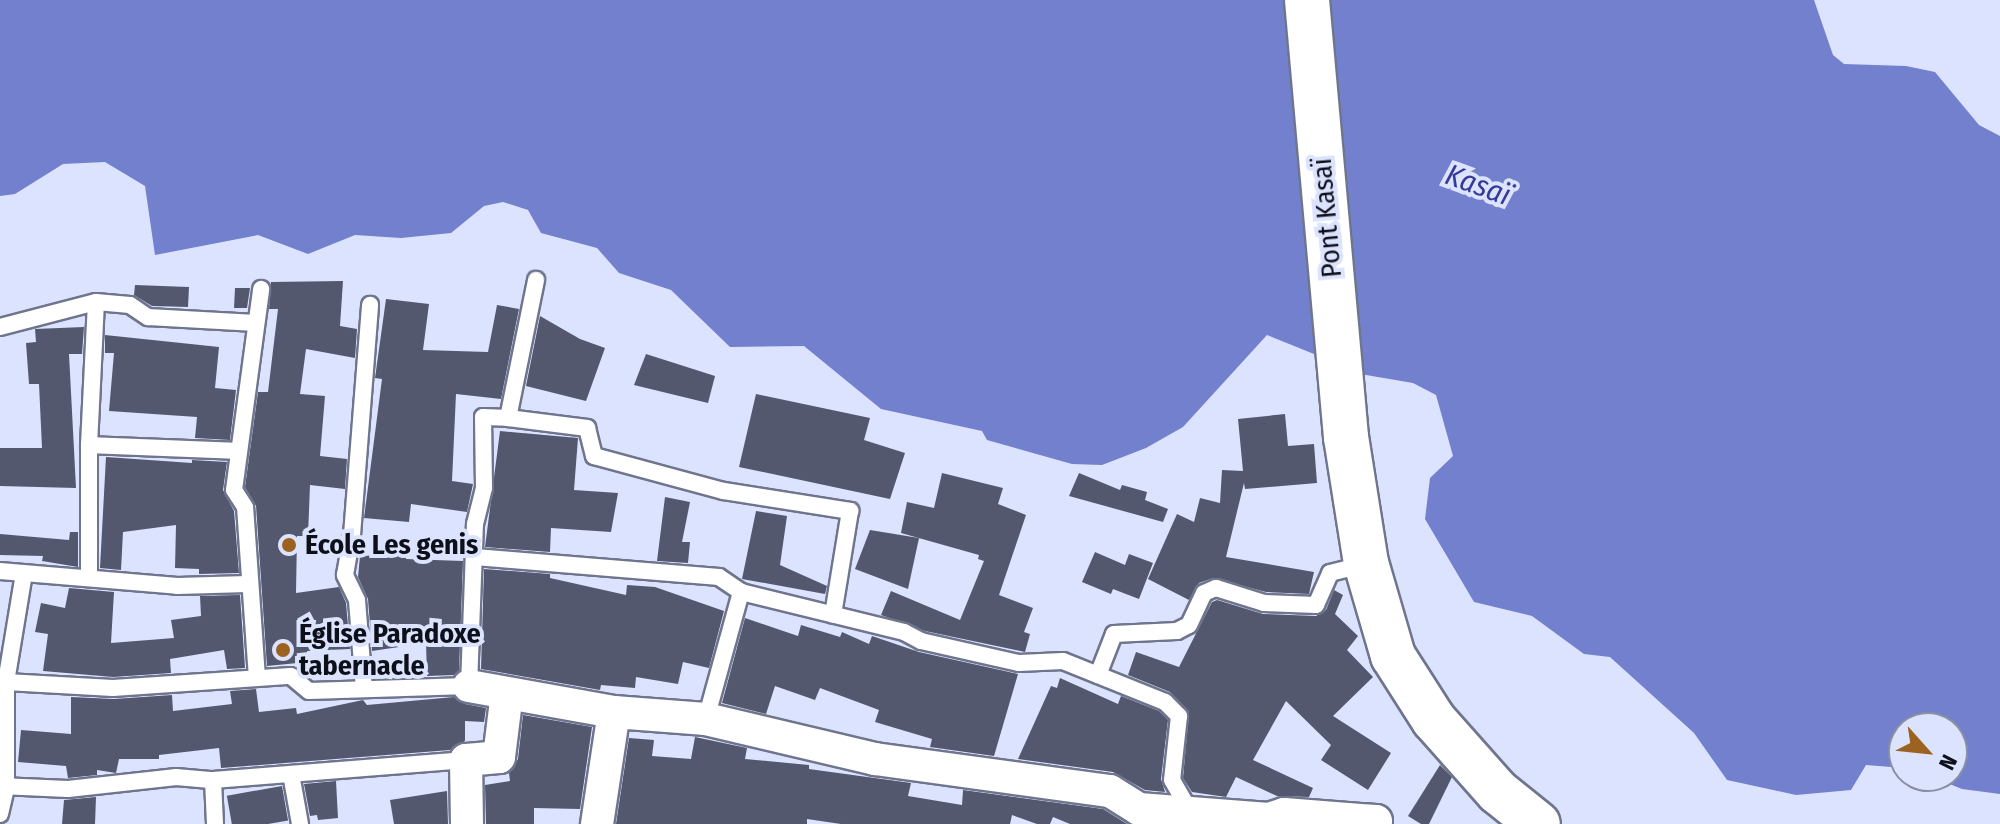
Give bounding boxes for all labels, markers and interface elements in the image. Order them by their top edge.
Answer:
street label: Pont Kasaï [1305,157,1349,279]
water label: Kasaï [1440,157,1516,213]
place label: École Les genis [305,528,478,562]
marker: École Les genis [280,536,298,554]
place label: Église Paradoxe tabernacle [299,617,481,683]
marker: Église Paradoxe tabernacle [274,641,292,659]
north arrow [1888,712,1968,792]
text: N [1933,750,1963,774]

